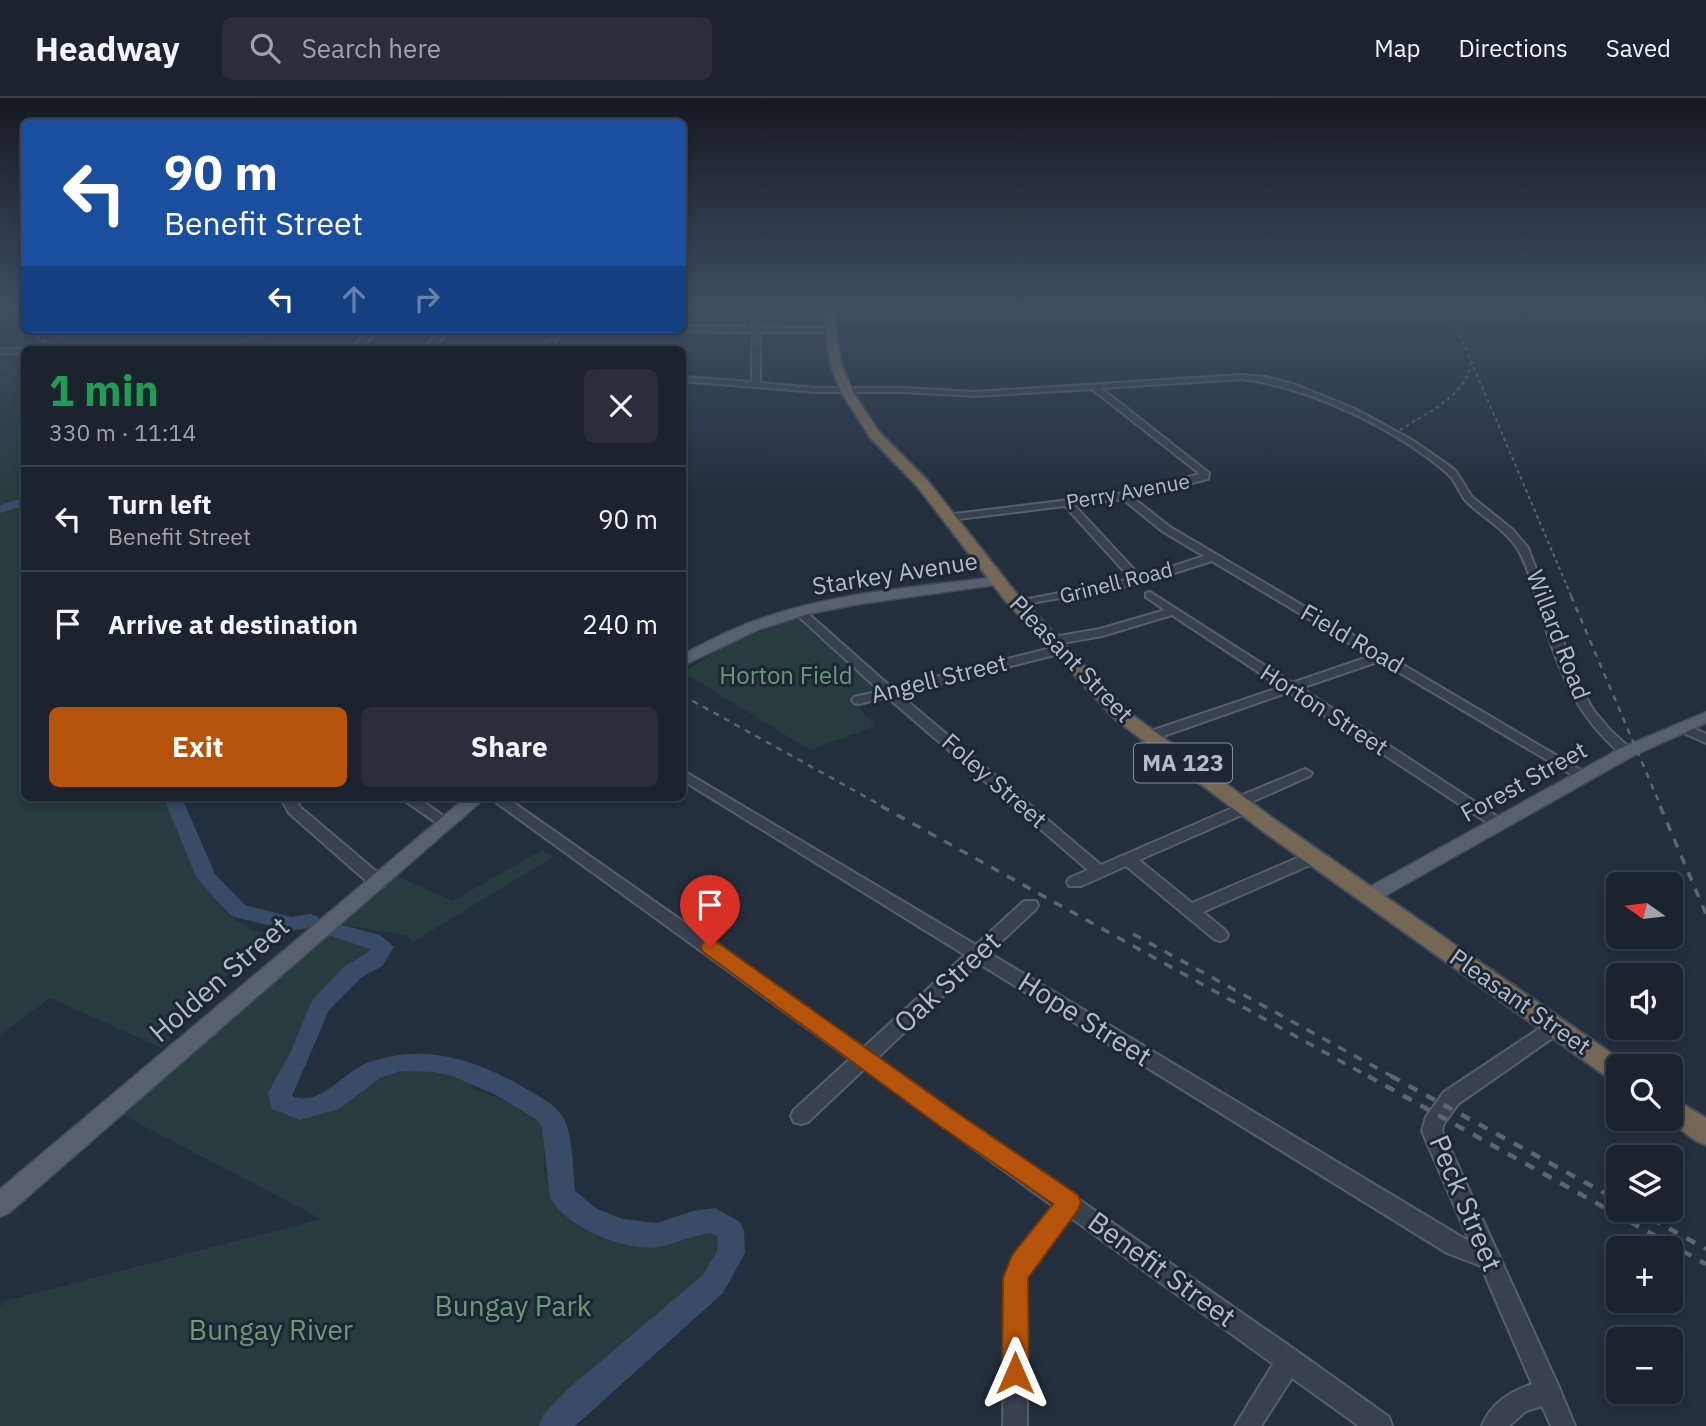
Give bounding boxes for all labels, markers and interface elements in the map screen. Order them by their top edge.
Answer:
search box [222,17,712,80]
text: Headway [35,27,180,70]
icon: search [246,29,284,67]
text: Search here [302,31,441,65]
text: Map [1374,32,1420,64]
text: Directions [1458,32,1568,64]
text: Saved [1606,32,1671,64]
text: 90 m [164,140,278,203]
icon: left [49,147,140,238]
text: Benefit Street [164,202,363,244]
icon: left [262,280,300,318]
icon: ahead [335,280,373,318]
icon: right [408,280,446,318]
text: 1 min [49,363,159,418]
button: close [584,369,658,443]
text: 330 m · 11:14 [49,417,196,447]
street label: Perry Avenue [1064,466,1192,516]
text: Turn left [108,487,211,521]
icon: left [49,500,87,538]
text: 90 m [598,502,658,536]
text: Benefit Street [108,521,251,551]
street label: Starkey Avenue [810,544,980,602]
street label: Grinell Road [1056,554,1175,610]
street label: Willard Road [1520,565,1598,704]
street label: Pleasant Street [1003,588,1141,729]
street label: Field Road [1295,596,1410,680]
icon: arrive [49,605,87,643]
text: Arrive at destination [108,607,358,641]
text: 240 m [582,607,658,641]
street label: Angell Street [867,646,1010,710]
street label: Horton Street [1255,656,1395,762]
park label: Horton Field [719,659,853,691]
button: Exit [49,707,347,787]
button: Share [361,707,658,787]
street label: Foley Street [935,726,1054,835]
street label: Forest Street [1455,733,1592,829]
road number: MA 123 [1134,744,1232,782]
north arrow [1606,872,1684,948]
map controls [1606,872,1683,1404]
pin [680,875,740,947]
icon: arrive [691,886,729,924]
street label: Holden Street [141,908,296,1050]
street label: Oak Street [885,923,1008,1041]
street label: Pleasant Street [1444,941,1597,1062]
street label: Hope Street [1012,963,1159,1074]
button: sound [1606,963,1683,1040]
button: search [1606,1054,1683,1131]
street label: Peck Street [1421,1129,1512,1276]
button: layers [1606,1145,1683,1222]
street label: Benefit Street [1081,1202,1244,1335]
button: + [1606,1236,1683,1313]
park label: Bungay Park [435,1287,592,1324]
park label: Bungay River [189,1311,353,1348]
button: − [1606,1327,1683,1404]
position arrow [978,1336,1052,1410]

